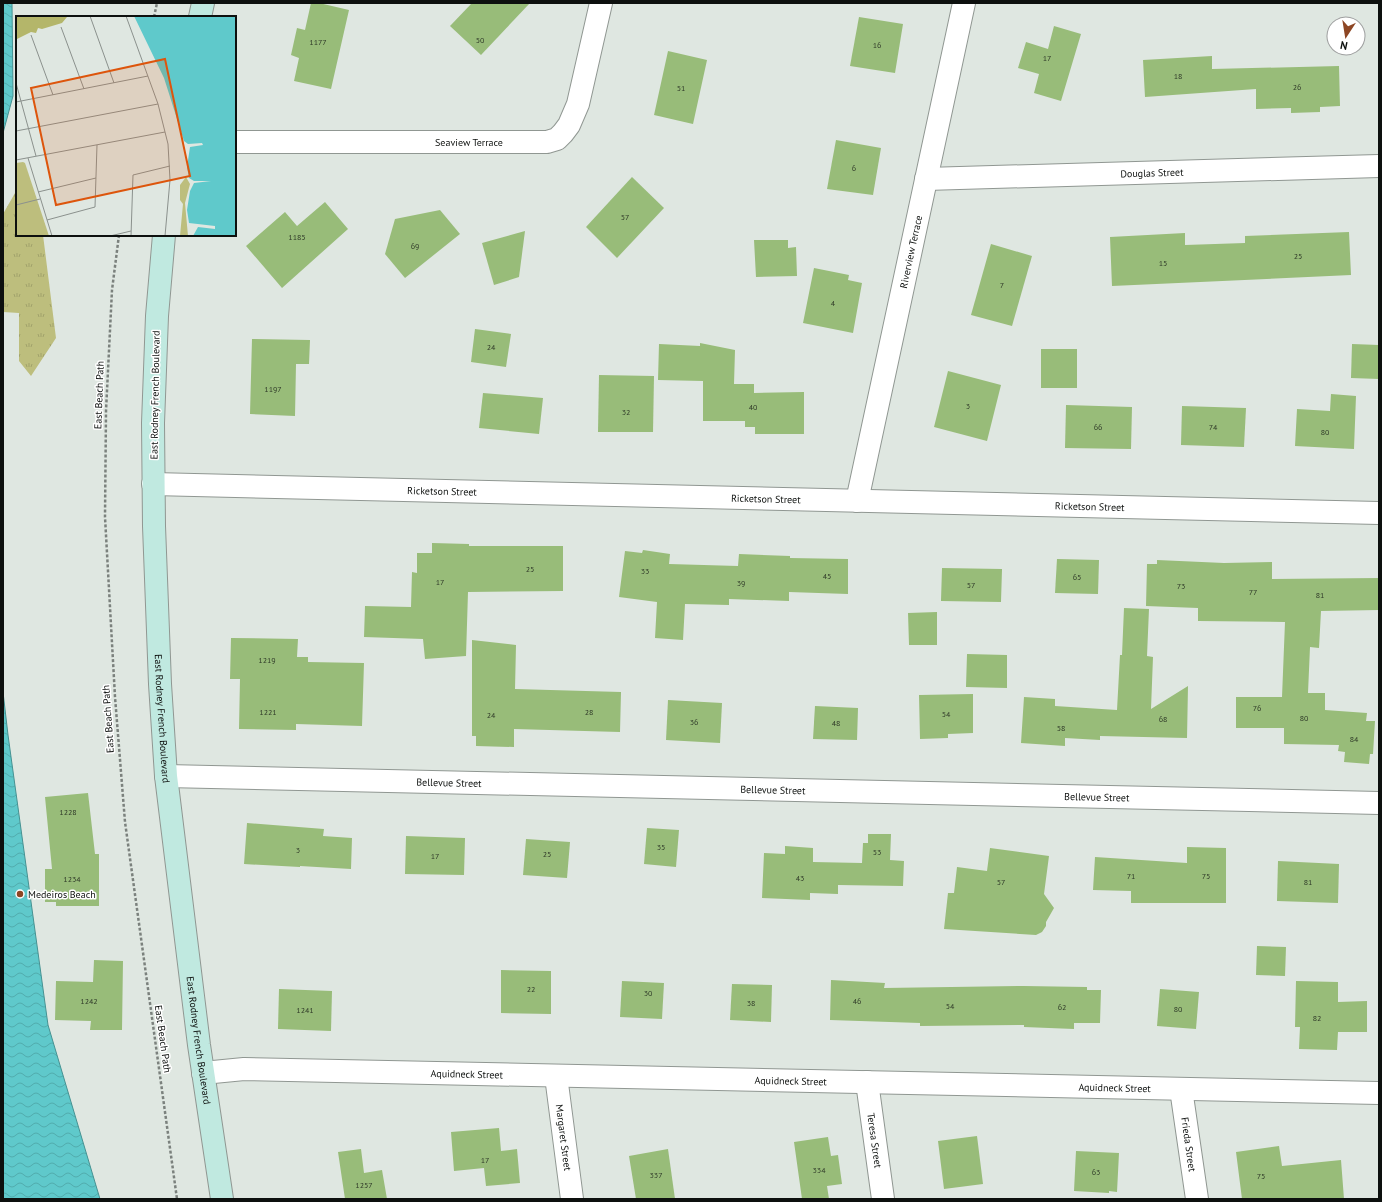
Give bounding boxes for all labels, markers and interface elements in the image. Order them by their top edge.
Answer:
inset map [16,16,236,236]
north arrow [1326,16,1366,56]
house number: 50 [476,35,485,45]
house number: 1177 [309,37,327,47]
text: N [1339,38,1349,53]
house number: 16 [873,40,881,50]
house number: 17 [1043,53,1051,63]
house number: 18 [1174,71,1182,81]
house number: 26 [1293,82,1301,92]
house number: 51 [677,83,685,93]
street label: Seaview Terrace [435,136,503,149]
house number: 6 [852,163,856,173]
street label: Douglas Street [1120,165,1184,180]
house number: 57 [621,212,629,222]
street label: Riverview Terrace [896,214,925,289]
house number: 1185 [288,232,306,242]
house number: 69 [411,241,419,251]
house number: 25 [1294,251,1302,261]
house number: 15 [1159,258,1167,268]
house number: 7 [1000,280,1004,290]
house number: 4 [831,298,836,308]
street label: East Rodney French Boulevard [147,330,163,460]
house number: 24 [487,342,496,352]
street label: East Beach Path [91,361,107,429]
house number: 1197 [264,384,282,394]
house number: 3 [966,401,970,411]
house number: 40 [749,402,758,412]
house number: 32 [622,407,630,417]
house number: 66 [1094,422,1102,432]
house number: 74 [1209,422,1218,432]
house number: 80 [1321,427,1330,437]
street label: Ricketson Street [407,484,477,498]
street label: Ricketson Street [731,491,801,506]
street label: Ricketson Street [1055,499,1125,513]
house number: 25 [526,564,534,574]
house number: 33 [641,566,649,576]
house number: 45 [823,571,831,581]
house number: 65 [1073,572,1081,582]
house number: 17 [436,577,444,587]
house number: 39 [737,578,745,588]
house number: 57 [967,580,975,590]
house number: 73 [1177,581,1185,591]
house number: 77 [1249,587,1257,597]
house number: 81 [1316,590,1324,600]
street label: East Rodney French Boulevard [152,654,173,784]
house number: 1219 [258,655,276,665]
street label: East Beach Path [99,685,117,753]
house number: 76 [1253,703,1261,713]
house number: 1221 [259,707,277,717]
house number: 28 [585,707,593,717]
house number: 54 [942,709,951,719]
house number: 24 [487,710,496,720]
house number: 80 [1300,713,1309,723]
house number: 68 [1159,714,1167,724]
house number: 36 [690,717,698,727]
house number: 48 [832,718,840,728]
house number: 58 [1057,723,1065,733]
house number: 84 [1350,734,1359,744]
street label: Bellevue Street [416,775,482,790]
street label: Bellevue Street [740,782,806,797]
street label: Bellevue Street [1064,789,1130,804]
house number: 1228 [59,807,77,817]
house number: 35 [657,842,665,852]
house number: 3 [296,845,300,855]
house number: 53 [873,847,881,857]
house number: 25 [543,849,551,859]
house number: 17 [431,851,439,861]
house number: 71 [1127,871,1135,881]
house number: 75 [1202,871,1210,881]
house number: 43 [796,873,804,883]
house number: 1234 [63,874,81,884]
house number: 57 [997,877,1005,887]
house number: 81 [1304,877,1312,887]
place label: Medeiros Beach [28,888,96,901]
marker: Medeiros Beach [15,889,25,899]
street label: East Rodney French Boulevard [184,975,214,1105]
house number: 22 [527,984,535,994]
house number: 30 [644,988,653,998]
house number: 1242 [80,996,98,1006]
house number: 46 [853,996,861,1006]
house number: 38 [747,998,755,1008]
house number: 54 [946,1001,955,1011]
house number: 62 [1058,1002,1066,1012]
street label: East Beach Path [152,1004,174,1074]
house number: 80 [1174,1004,1183,1014]
house number: 1241 [296,1005,314,1015]
house number: 82 [1313,1013,1321,1023]
street label: Aquidneck Street [430,1066,504,1081]
street label: Aquidneck Street [754,1073,828,1088]
street label: Aquidneck Street [1078,1080,1152,1095]
street label: Margaret Street [553,1104,575,1172]
street label: Teresa Street [865,1112,885,1169]
street label: Frieda Street [1179,1116,1200,1173]
house number: 17 [481,1155,489,1165]
house number: 334 [812,1165,826,1175]
house number: 63 [1092,1167,1100,1177]
house number: 337 [649,1170,663,1180]
house number: 75 [1257,1171,1265,1181]
house number: 1257 [355,1180,373,1190]

